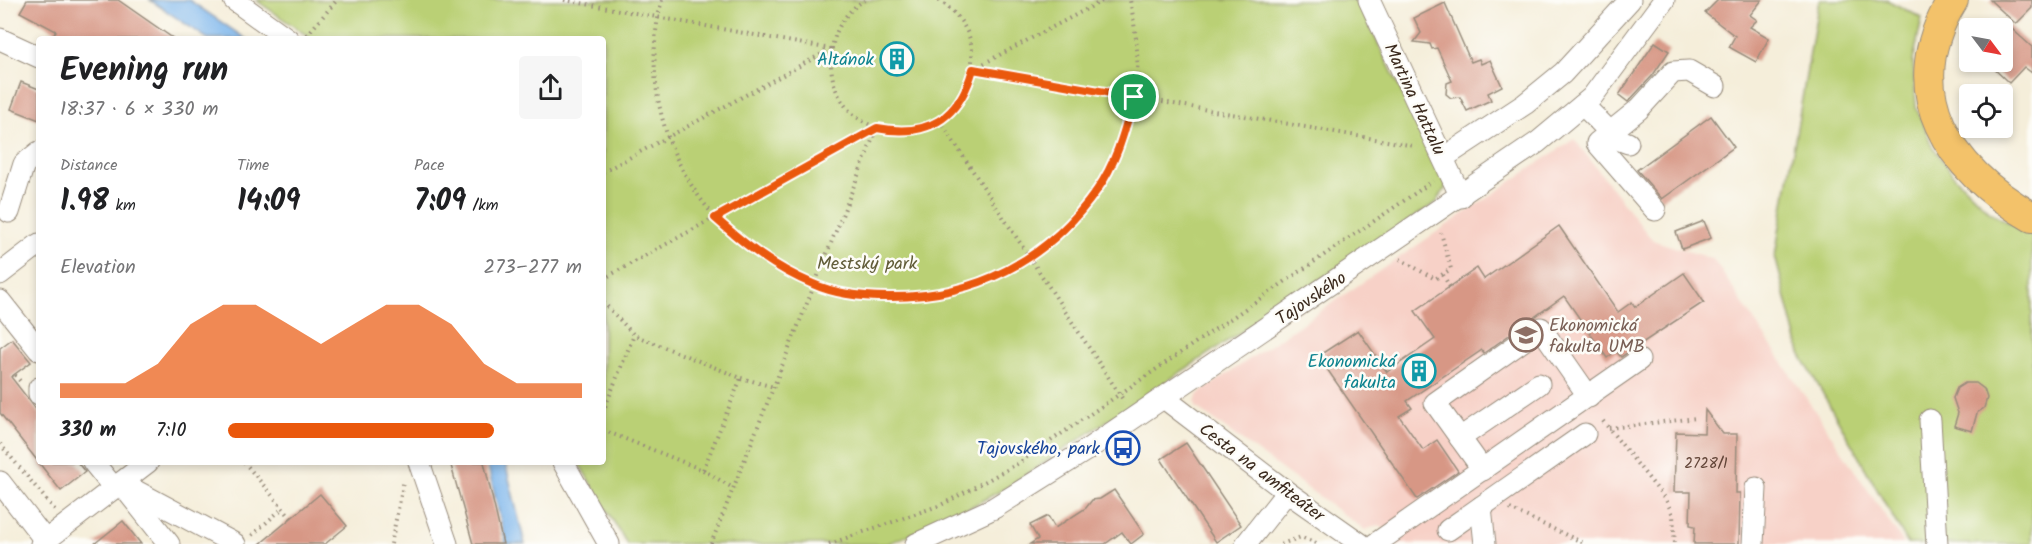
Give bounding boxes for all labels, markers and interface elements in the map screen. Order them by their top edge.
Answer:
north arrow [1959,18,2013,72]
map controls [1959,18,2013,138]
street label: Martina Hattalu [1375,39,1453,161]
building icon: Altánok [879,41,915,77]
text: Evening run [60,45,228,98]
place label: Altánok [817,46,875,75]
button: share [519,56,582,119]
pin [1108,71,1159,122]
icon: arrive [1117,80,1150,113]
button: locate [1959,84,2013,138]
text: 18:37 · 6 × 330 m [60,94,218,126]
text: Distance [60,153,118,178]
text: Time [237,153,269,178]
text: Pace [414,153,445,178]
text: 1.98 [60,178,109,226]
text: 14:09 [237,178,300,226]
text: 7:09 [414,178,466,226]
text: km [109,193,136,218]
text: /km [466,193,498,218]
park label: Mestský park [817,250,918,279]
text: Elevation [60,252,136,284]
text: 273–277 m [484,252,582,284]
street label: Tajovského [1270,265,1353,334]
place label: Ekonomická fakulta UMB [1549,312,1645,362]
school or university icon: Ekonomická fakulta UMB [1508,317,1544,353]
place label: Ekonomická fakulta [1308,348,1398,398]
building icon: Ekonomická fakulta [1401,353,1437,389]
text: 330 m [60,415,116,447]
text: 7:10 [156,415,186,447]
street label: Cesta na amfiteáter [1192,416,1331,531]
bus stop icon: Tajovského, park [1105,430,1141,466]
place label: Tajovského, park [977,435,1101,464]
house number: 2728/1 [1684,452,1728,476]

